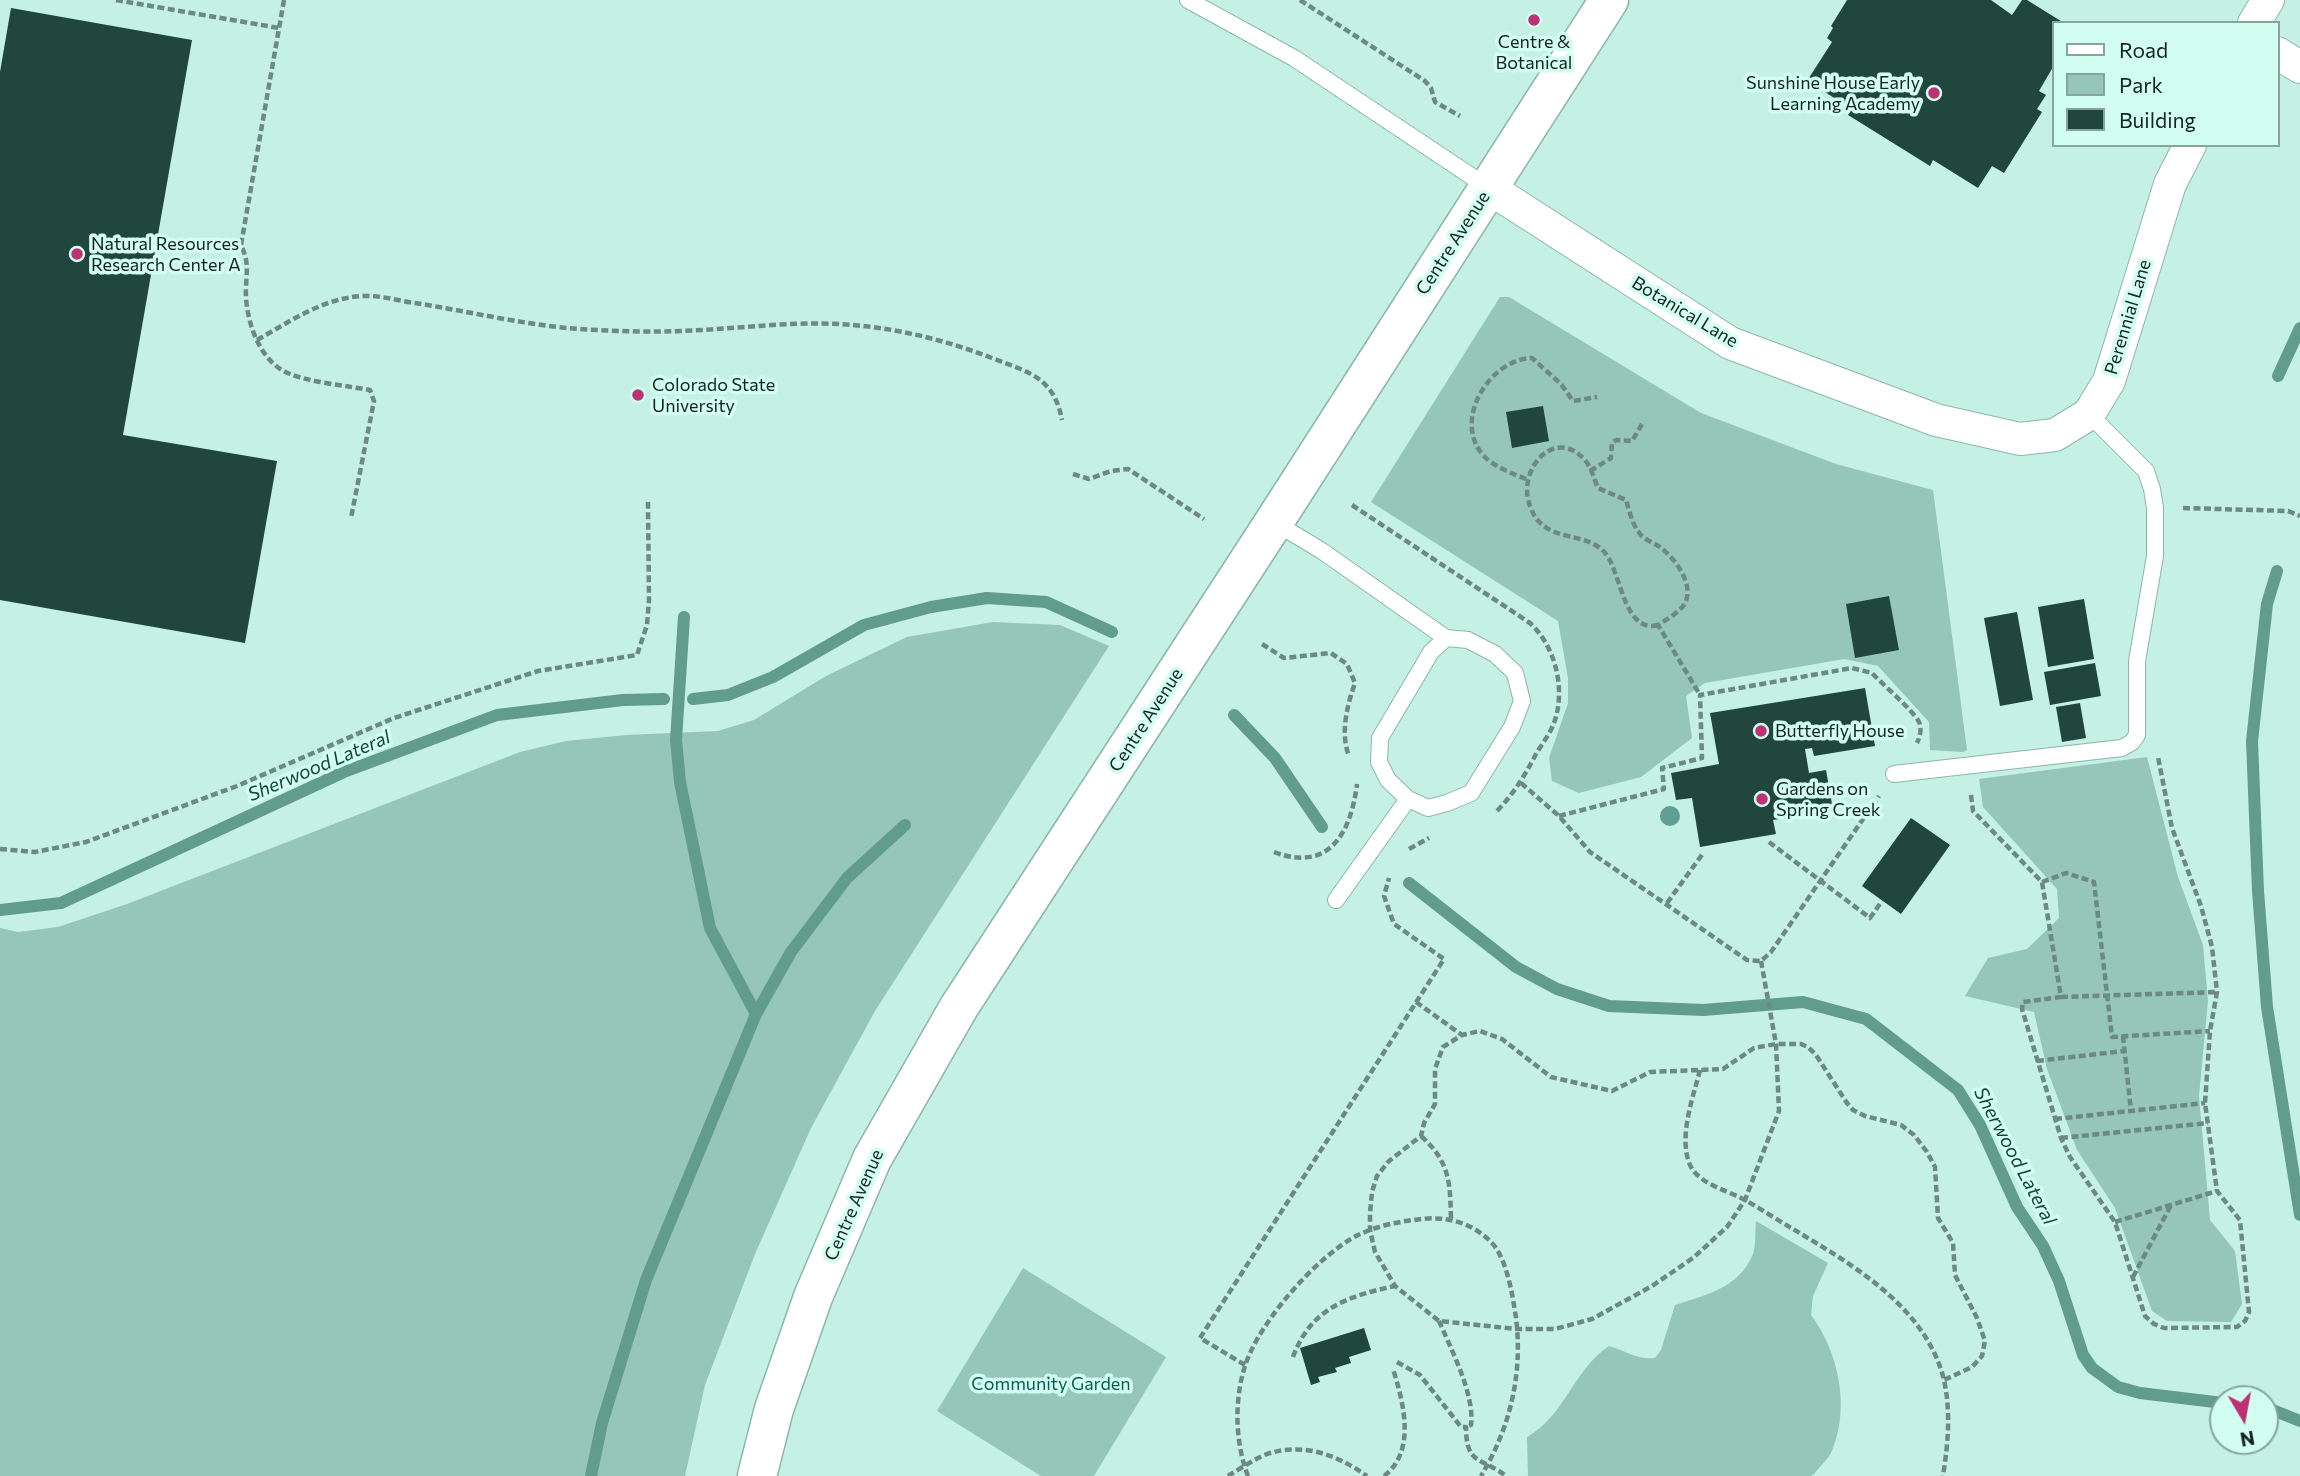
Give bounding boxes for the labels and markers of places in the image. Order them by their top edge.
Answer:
marker: Centre & Botanical [1526,12,1542,28]
place label: Centre & Botanical [1496,31,1572,74]
place label: Sunshine House Early Learning Academy [1746,72,1920,114]
marker: Sunshine House Early Learning Academy [1926,85,1942,101]
place label: Natural Resources Research Center A [91,233,241,276]
marker: Natural Resources Research Center A [69,246,85,262]
place label: Colorado State University [652,374,775,416]
marker: Colorado State University [630,387,646,403]
place label: Butterfly House [1775,720,1904,742]
marker: Butterfly House [1753,723,1769,739]
place label: Gardens on Spring Creek [1776,778,1880,820]
marker: Gardens on Spring Creek [1754,791,1770,807]

